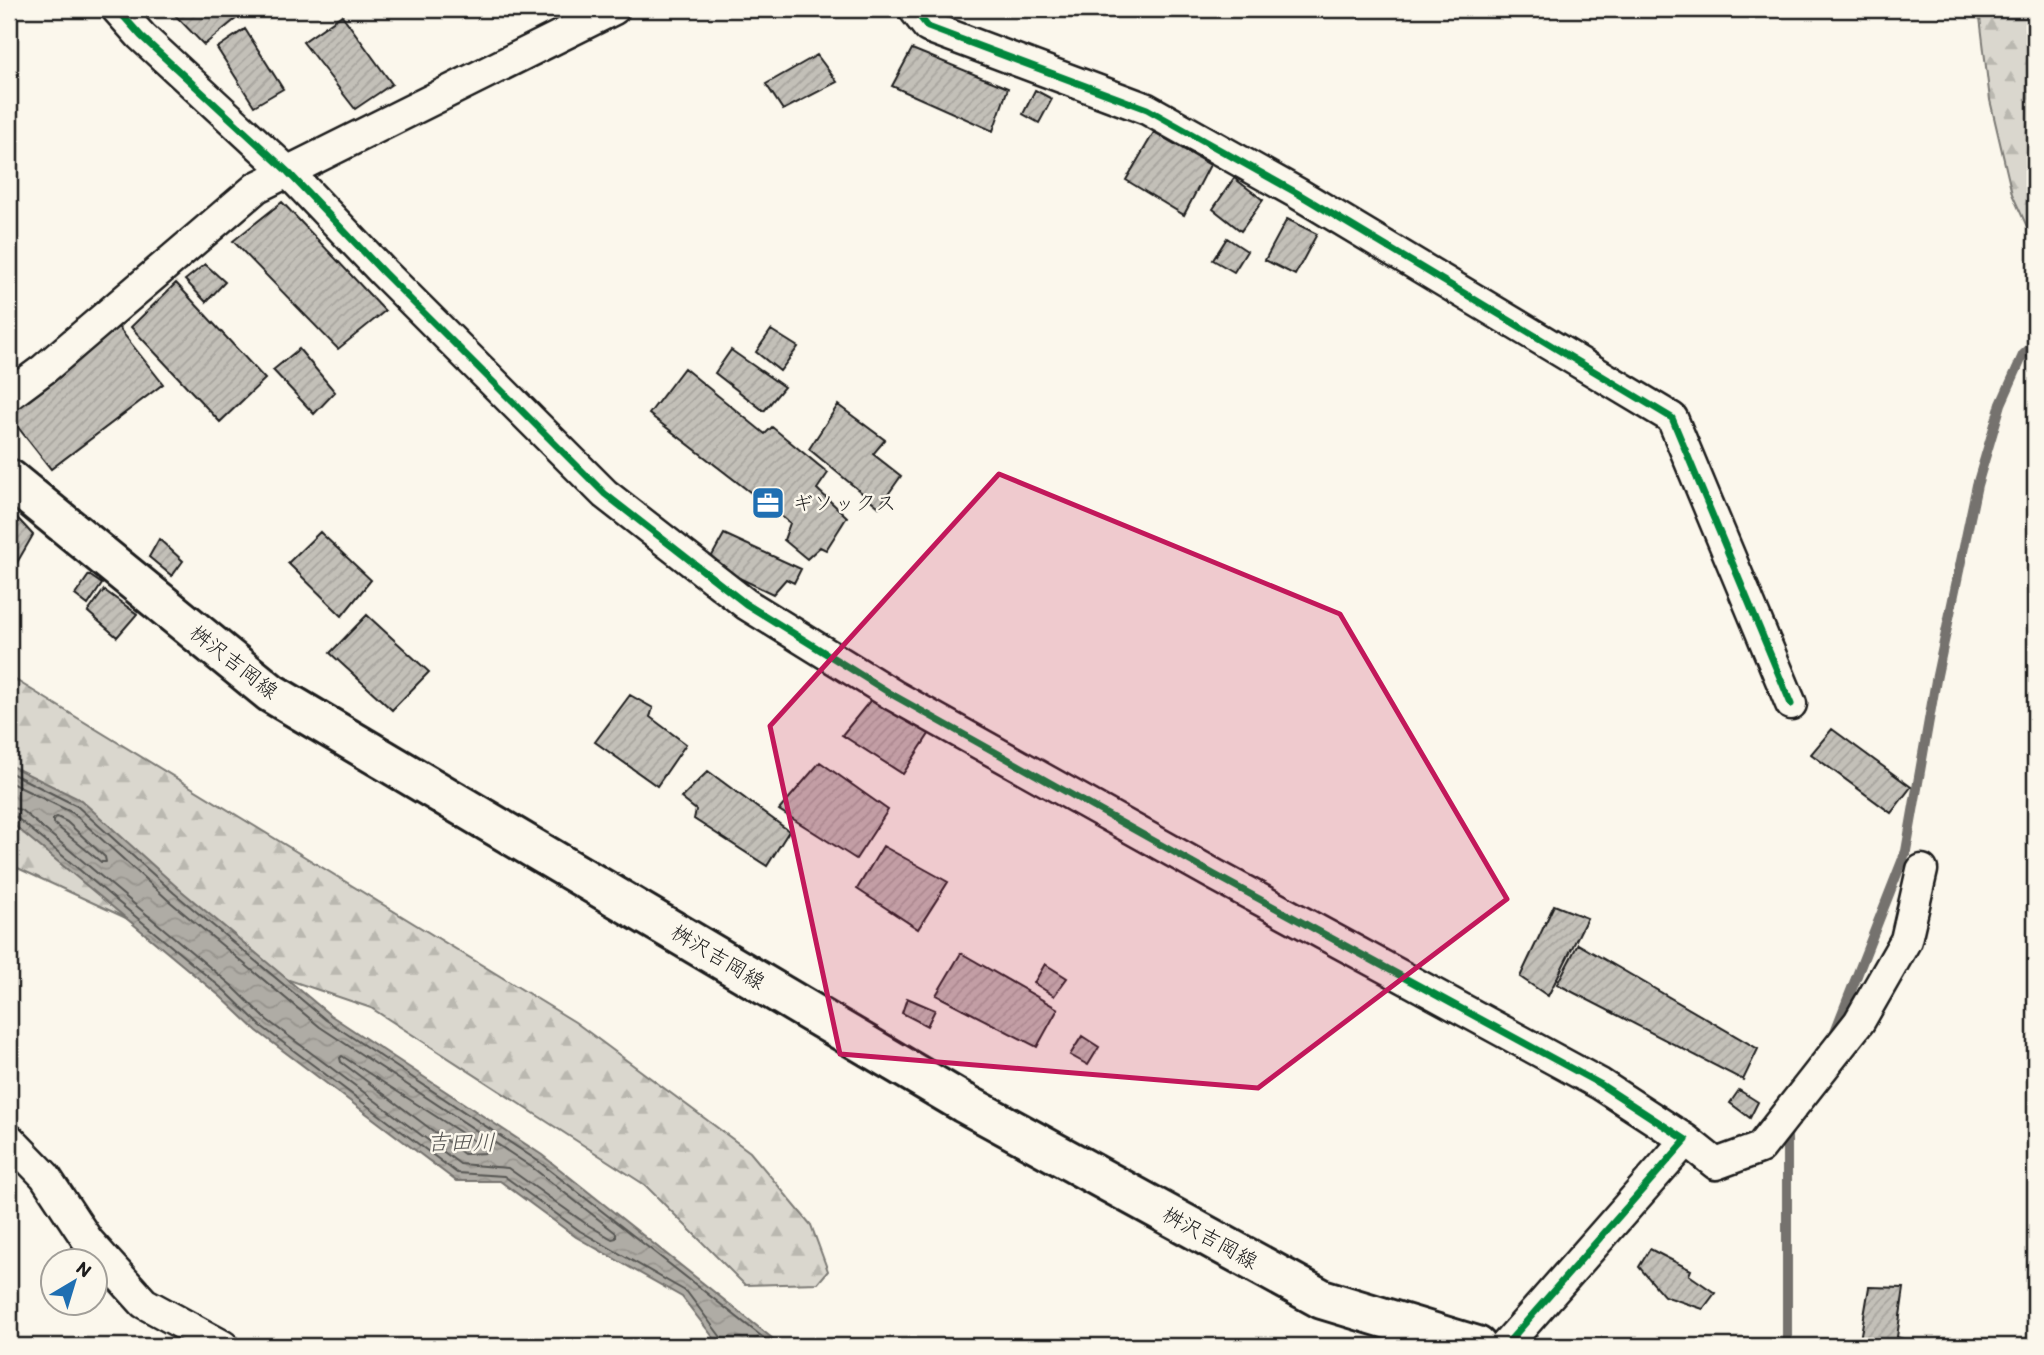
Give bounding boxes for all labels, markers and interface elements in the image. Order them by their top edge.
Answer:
office icon: ギソックス [749,484,787,522]
place label: ギソックス [792,490,897,515]
street label: 桝沢吉岡線 [185,619,283,704]
street label: 桝沢吉岡線 [667,919,770,994]
water label: 吉田川 [427,1128,496,1156]
street label: 桝沢吉岡線 [1158,1201,1262,1274]
north arrow [38,1246,108,1316]
text: N [72,1256,96,1282]

